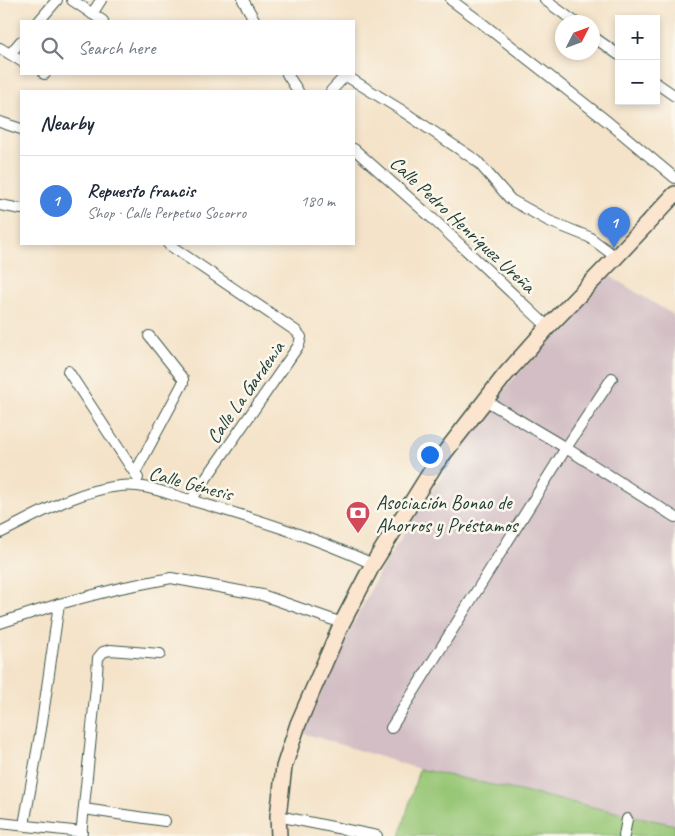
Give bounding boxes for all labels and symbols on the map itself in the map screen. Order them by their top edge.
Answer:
north arrow [555,15,600,60]
street label: Calle Pedro Henríquez Ureña [385,150,542,299]
pin: 1 [598,207,630,248]
street label: Calle La Gardenia [201,335,291,448]
your location [417,442,443,468]
street label: Calle Génesis [146,460,238,507]
place label: Asociación Bonao de Ahorros y Préstamos [376,490,520,538]
bank icon: Asociación Bonao de Ahorros y Préstamos [345,500,371,534]

